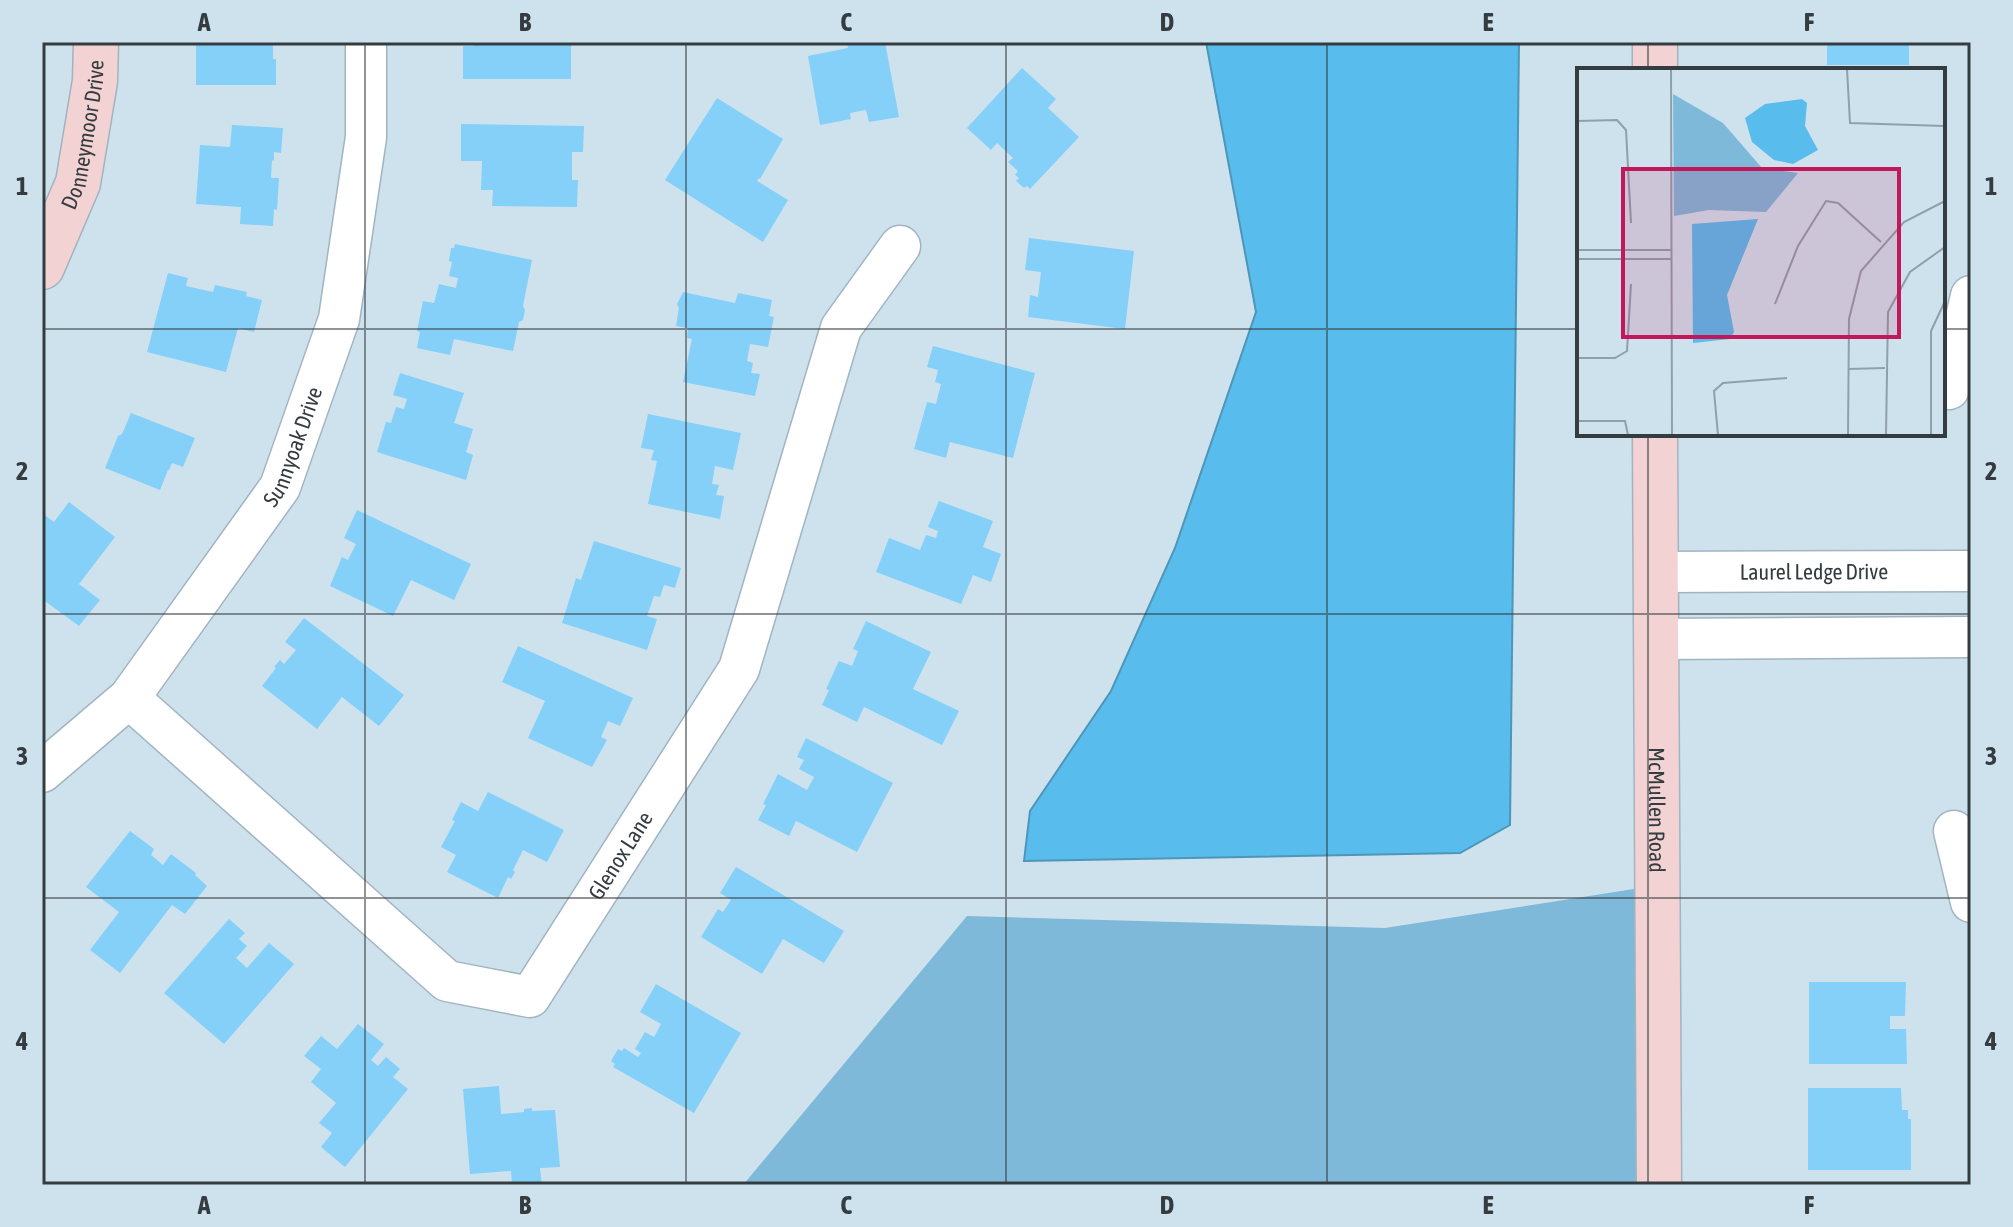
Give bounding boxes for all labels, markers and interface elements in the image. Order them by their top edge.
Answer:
text: A [197,7,211,37]
text: B [519,7,532,37]
text: C [840,7,852,37]
text: D [1160,7,1174,37]
text: E [1482,7,1494,37]
text: F [1804,7,1815,37]
street label: Donneymoor Drive [55,60,109,213]
inset map [1577,68,1945,436]
text: 1 [16,171,28,201]
text: 1 [1985,171,1997,201]
street label: Sunnyoak Drive [257,383,327,511]
text: 2 [16,456,28,486]
text: 2 [1985,456,1997,486]
street label: Laurel Ledge Drive [1740,558,1888,585]
text: 3 [16,741,28,771]
text: 3 [1985,741,1997,771]
street label: McMullen Road [1644,747,1670,873]
street label: Glenox Lane [582,807,658,904]
text: 4 [15,1026,28,1056]
text: 4 [1984,1026,1997,1056]
text: A [197,1190,211,1220]
text: B [519,1190,532,1220]
text: C [840,1190,852,1220]
text: D [1160,1190,1174,1220]
text: E [1482,1190,1494,1220]
text: F [1804,1190,1815,1220]

